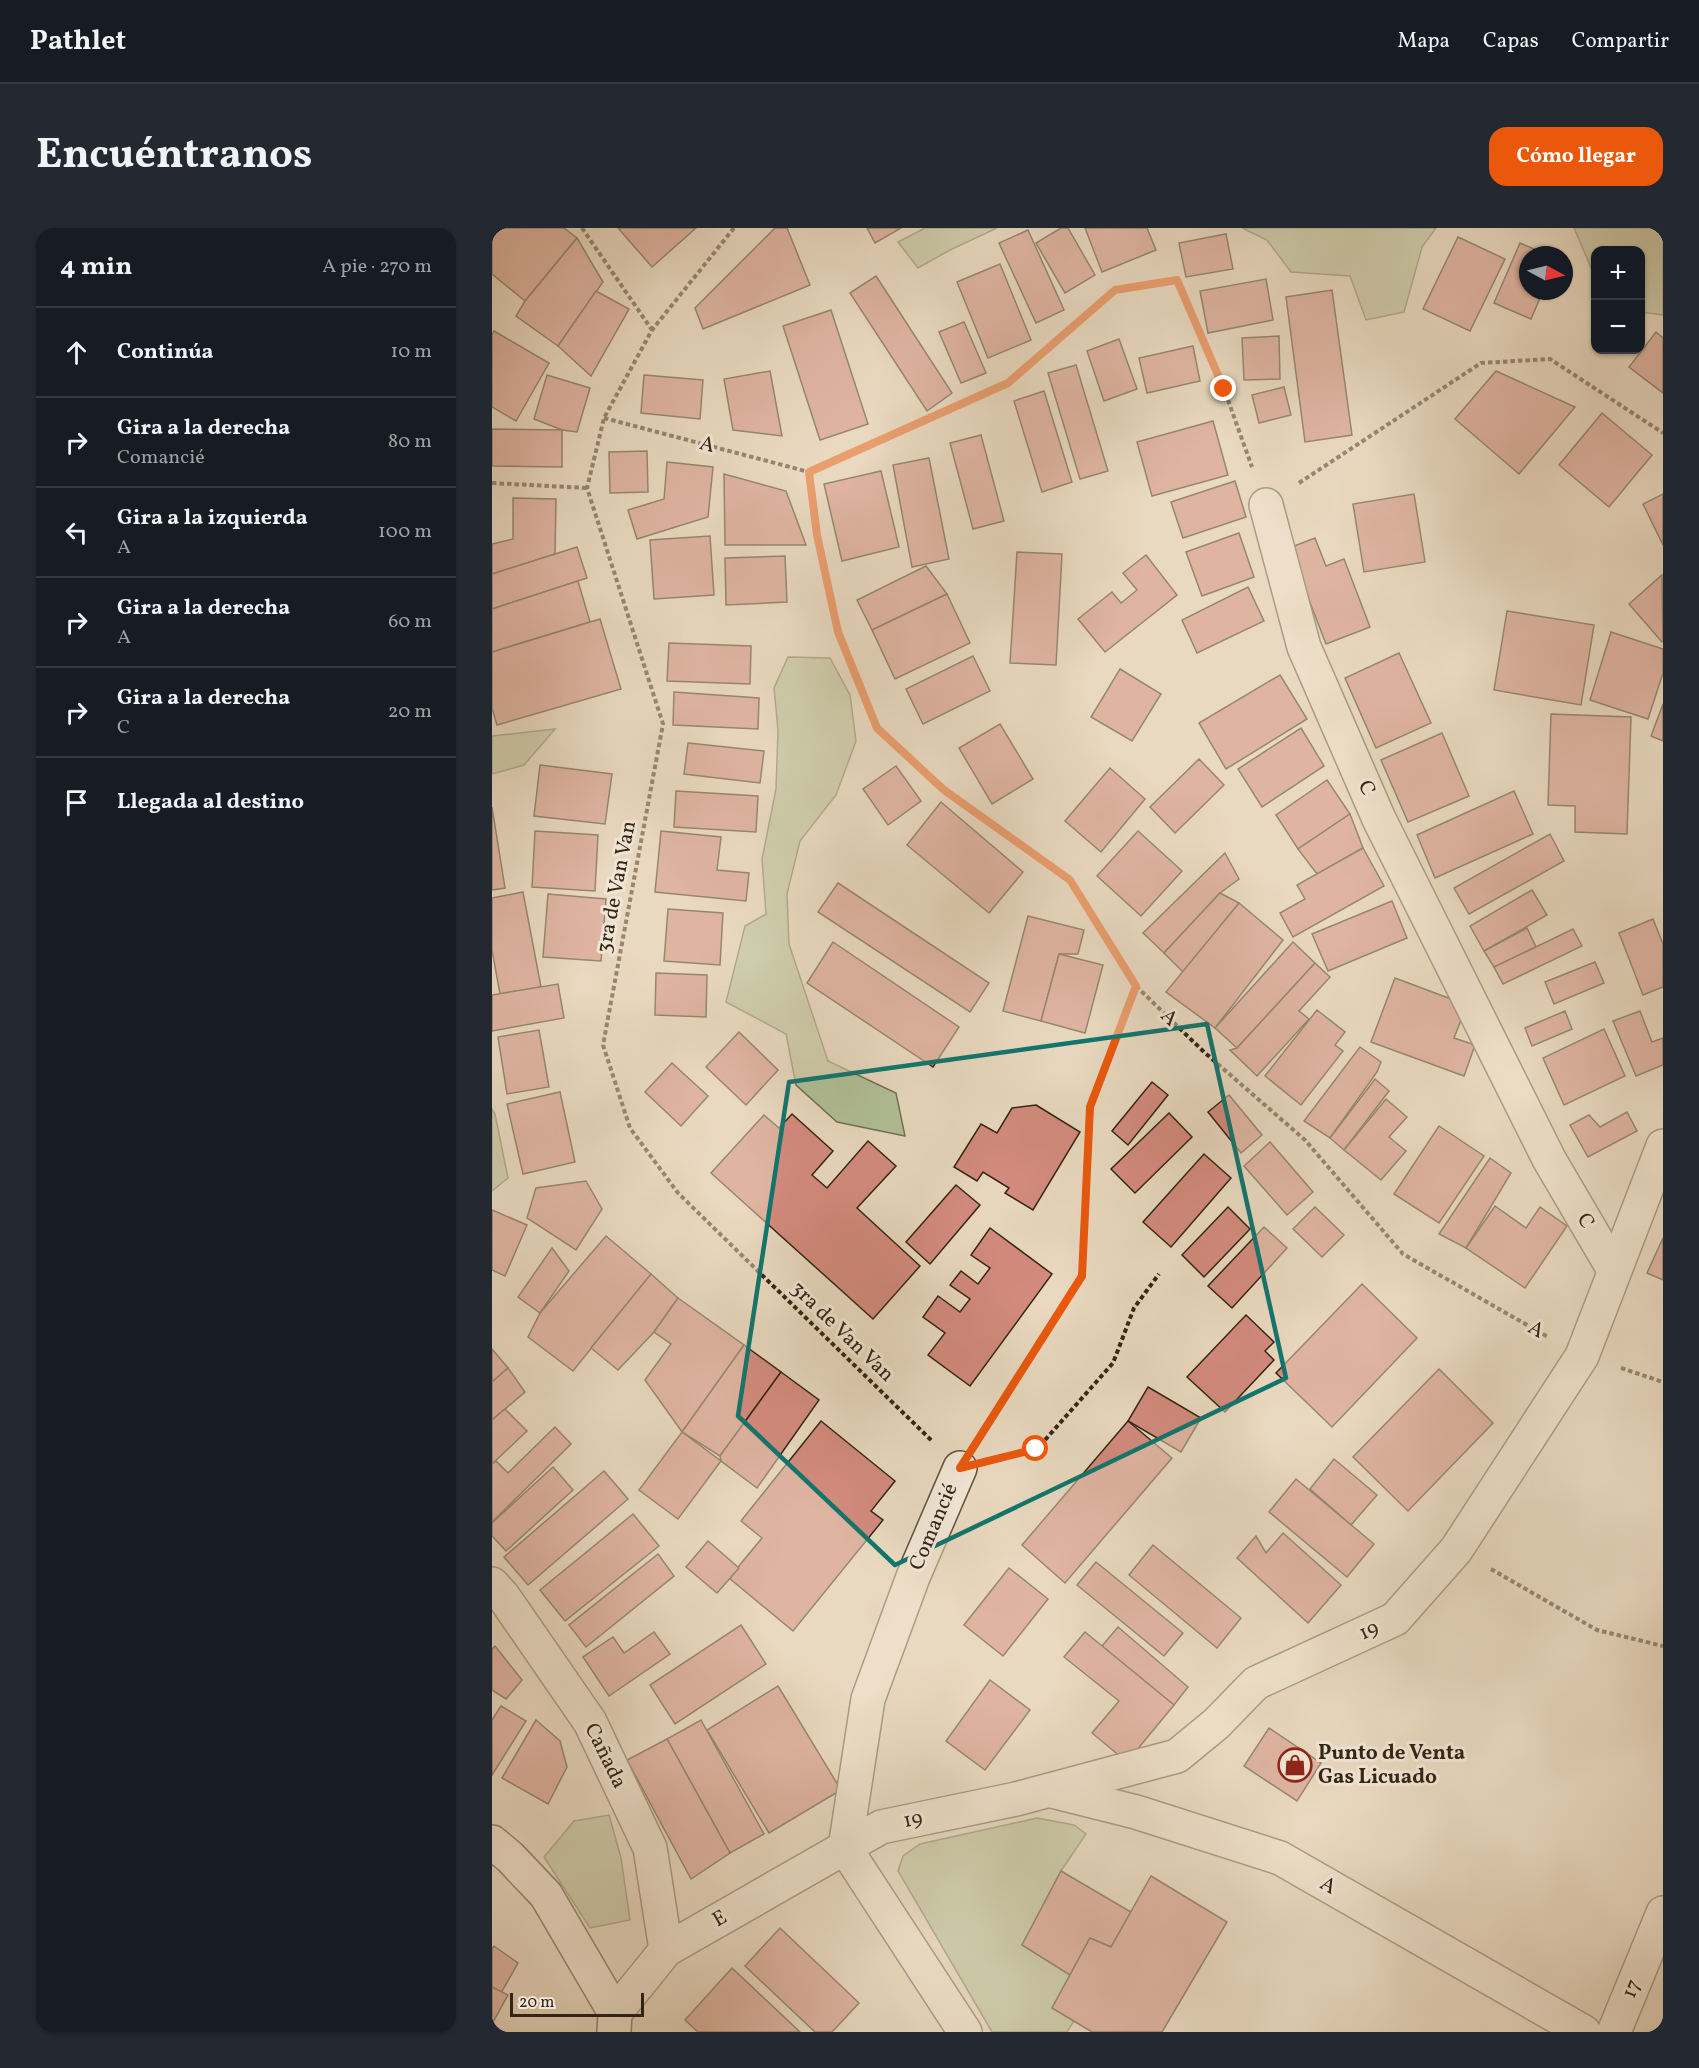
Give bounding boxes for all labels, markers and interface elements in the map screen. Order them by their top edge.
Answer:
text: Pathlet [30,22,126,61]
text: Mapa [1398,27,1450,56]
text: Capas [1483,27,1539,56]
text: Compartir [1572,27,1669,56]
text: Encuéntranos [36,127,312,186]
button: Cómo llegar [1489,127,1663,186]
north arrow [1519,246,1573,300]
map controls [1591,246,1645,354]
button: + [1591,246,1645,300]
text: 4 min [60,249,132,285]
text: A pie · 270 m [322,253,432,281]
button: − [1591,300,1645,354]
icon: ahead [60,336,93,369]
text: Continúa [117,337,214,368]
text: 10 m [391,338,432,366]
route end [1210,375,1236,401]
text: Gira a la derecha [117,413,290,444]
icon: right [60,426,93,459]
text: 80 m [388,428,432,456]
street label: A [696,429,718,461]
text: Comancié [117,444,205,472]
text: Gira a la izquierda [117,503,308,534]
icon: left [60,516,93,549]
text: 100 m [378,518,432,546]
text: A [117,534,131,562]
text: Gira a la derecha [117,593,290,624]
icon: right [60,606,93,639]
text: 60 m [388,608,432,636]
text: A [117,624,131,652]
text: Gira a la derecha [117,683,290,714]
icon: right [60,696,93,729]
text: 20 m [388,698,432,726]
text: C [117,714,130,742]
street label: C [1350,776,1382,800]
icon: arrive [60,786,93,819]
text: Llegada al destino [117,787,304,818]
street label: 3ra de Van Van [590,818,644,956]
street label: A [1154,1002,1185,1034]
street label: C [1569,1208,1601,1234]
street label: 3ra de Van Van [784,1275,900,1389]
street label: A [1522,1314,1550,1346]
route start [1022,1435,1048,1461]
street label: Comancié [903,1479,965,1575]
street label: 19 [1354,1614,1384,1648]
street label: Cañada [577,1718,633,1794]
place label: Punto de Venta Gas Licuado [1318,1739,1465,1792]
shop icon: Punto de Venta Gas Licuado [1277,1747,1313,1783]
street label: 19 [901,1804,925,1836]
street label: A [1314,1870,1342,1902]
street label: E [707,1903,733,1935]
street label: 17 [1615,1975,1649,2003]
scale bar [510,1990,644,2018]
text: 20 m [519,1992,554,2014]

